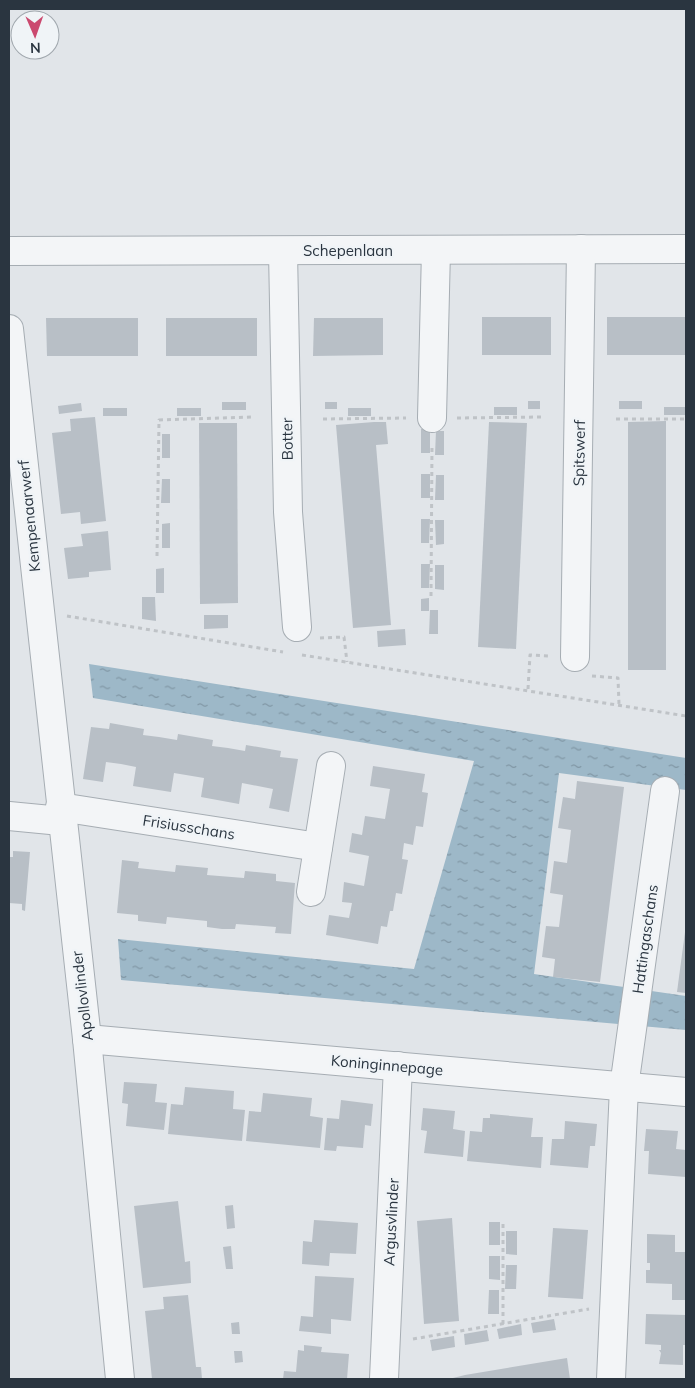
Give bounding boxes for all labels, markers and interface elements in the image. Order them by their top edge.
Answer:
north arrow [10,10,60,60]
text: N [30,39,41,57]
street label: Schepenlaan [303,241,393,260]
street label: Botter [277,417,297,460]
street label: Spitswerf [569,419,589,486]
street label: Kempenaarwerf [14,458,44,573]
street label: Frisiusschans [141,810,237,844]
street label: Hattingaschans [628,883,662,995]
street label: Apollovlinder [67,949,97,1042]
street label: Koninginnepage [330,1051,444,1079]
street label: Argusvlinder [379,1177,403,1266]

